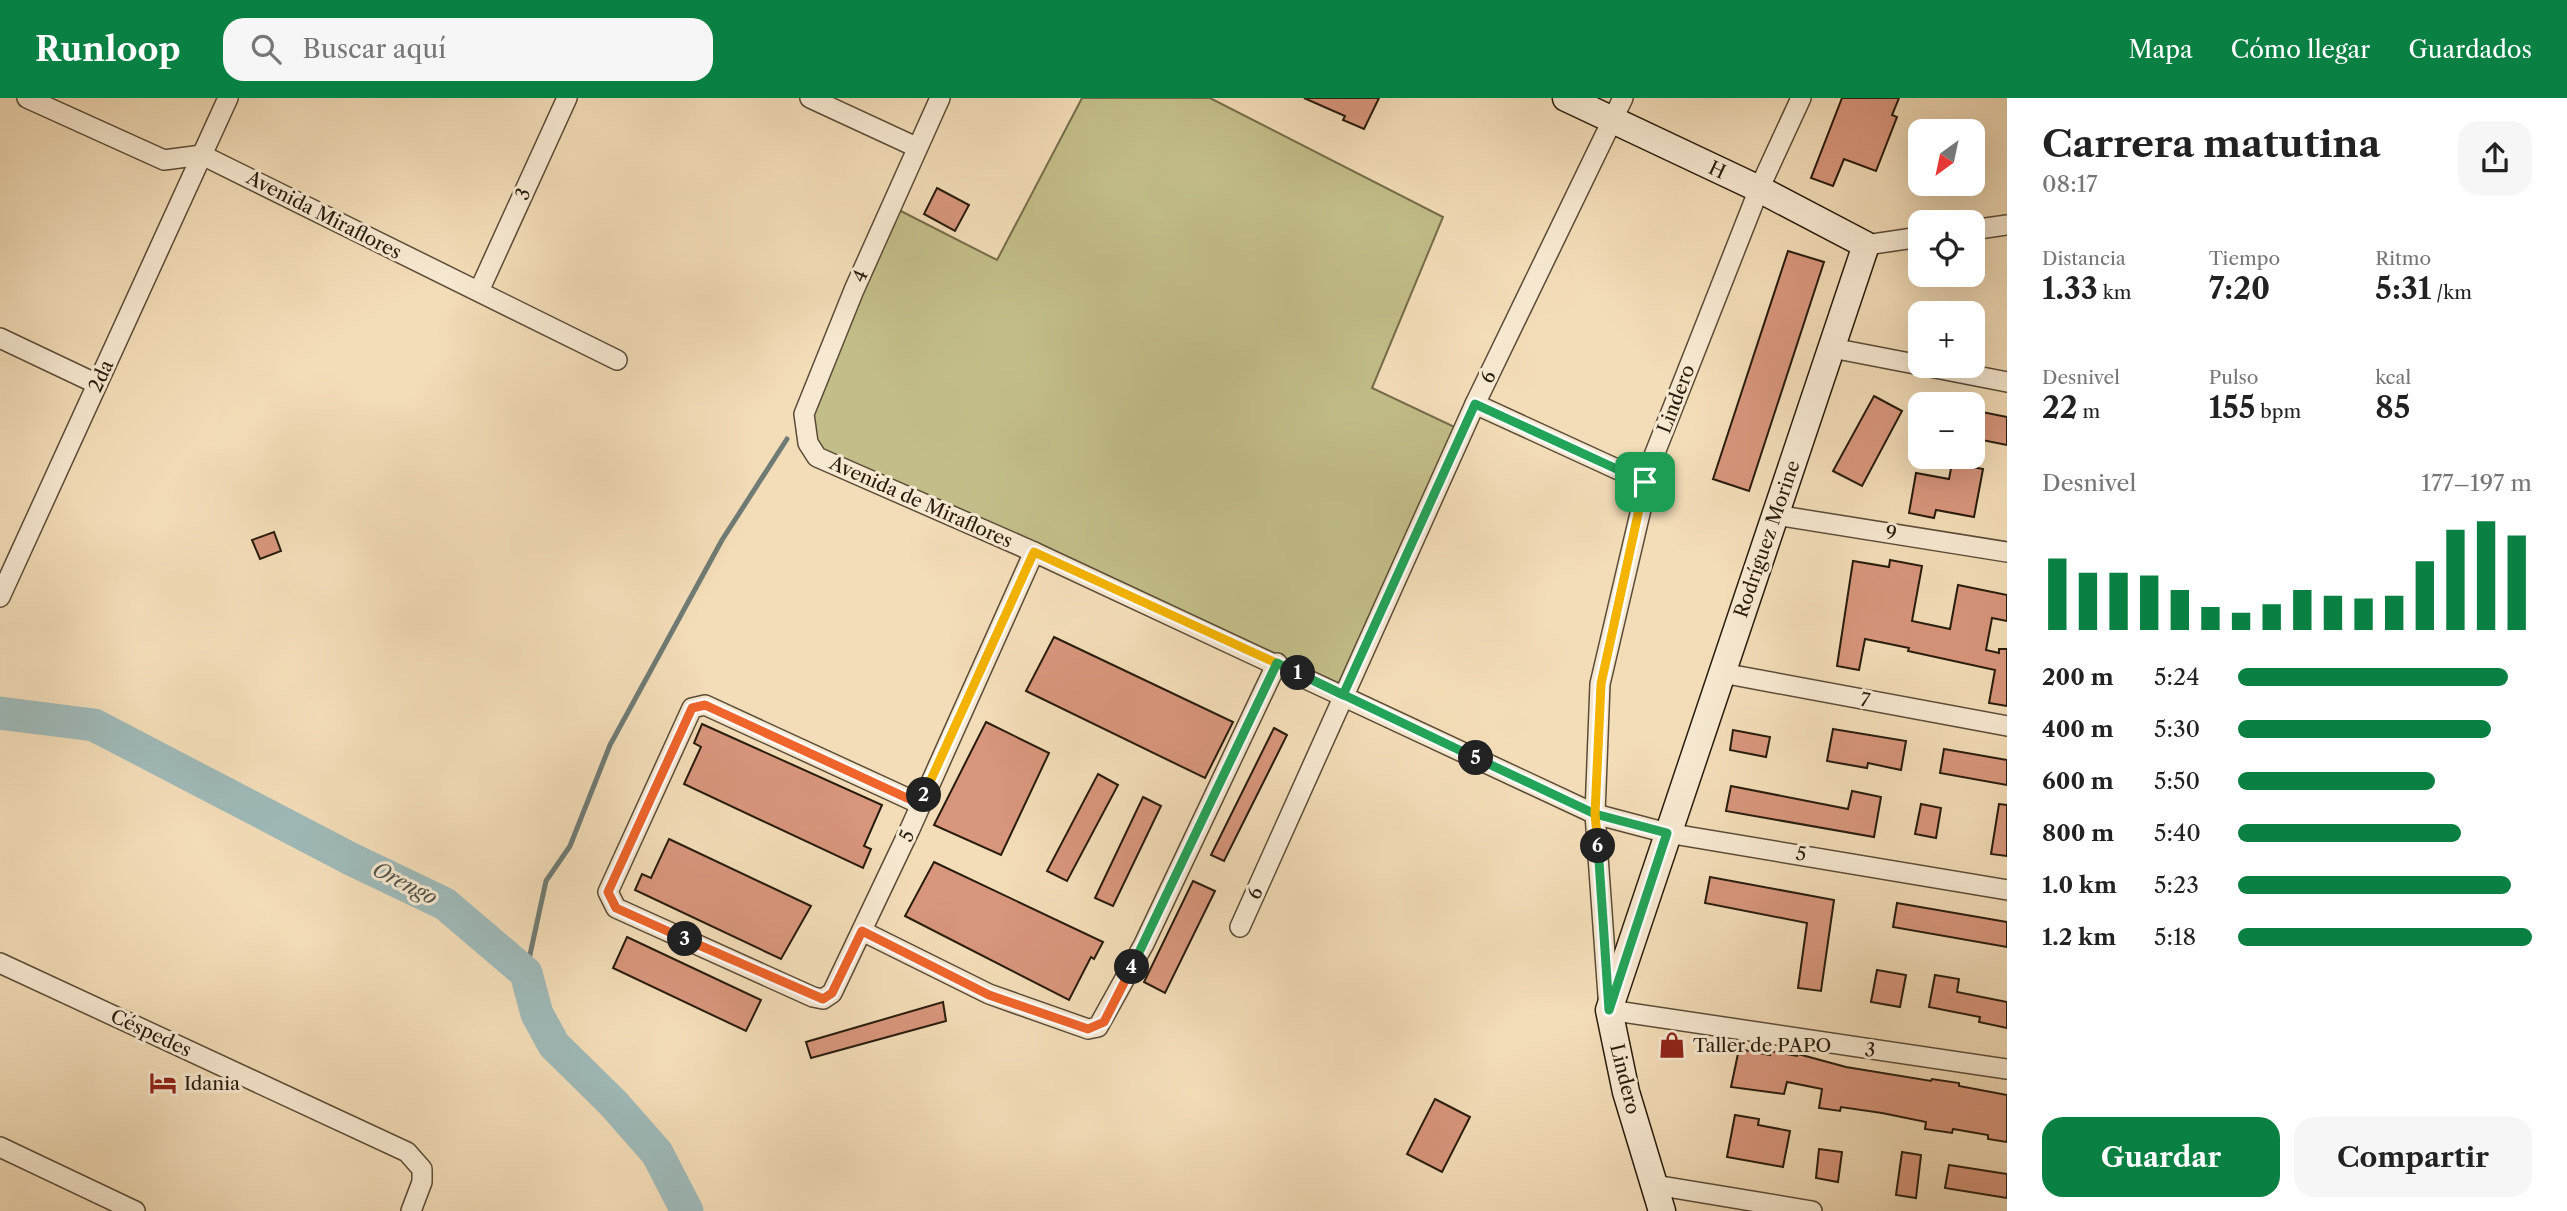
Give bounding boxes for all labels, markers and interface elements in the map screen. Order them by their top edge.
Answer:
search box [223,18,713,81]
text: Runloop [35,29,181,70]
icon: search [247,30,285,68]
text: Buscar aquí [303,33,446,65]
text: Mapa [2128,35,2193,64]
text: Cómo llegar [2231,35,2370,64]
text: Guardados [2408,35,2532,64]
north arrow [1908,119,1984,196]
map controls [1908,119,1985,469]
text: Carrera matutina [2042,120,2381,167]
button: share [2458,121,2532,195]
street label: H [1705,156,1729,184]
street label: Avenida Miraflores [242,166,405,264]
text: 08:17 [2042,170,2098,198]
street label: 3 [510,184,536,204]
button: locate [1908,210,1985,287]
text: Distancia [2042,247,2126,270]
text: Tiempo [2209,247,2280,270]
text: Ritmo [2375,247,2431,270]
street label: 4 [847,266,873,286]
text: 1.33 [2042,270,2098,307]
text: 7:20 [2209,270,2270,307]
text: 5:31 [2375,270,2431,307]
text: km [2098,281,2131,304]
text: /km [2431,281,2472,304]
button: + [1908,301,1985,378]
street label: 2da [84,356,118,396]
street label: Lindero [1652,361,1700,437]
text: Desnivel [2042,366,2120,389]
text: Pulso [2209,366,2258,389]
text: kcal [2375,366,2411,389]
street label: 6 [1475,367,1501,387]
text: 22 [2042,389,2077,426]
text: 155 [2209,389,2255,426]
text: 85 [2375,389,2410,426]
button: − [1908,392,1985,469]
text: m [2077,400,2100,423]
text: bpm [2255,400,2301,423]
street label: Avenida de Miraflores [825,451,1016,553]
pin [1615,452,1675,512]
street label: Rodríguez Morine [1729,457,1805,621]
icon: arrive [1626,463,1664,501]
text: Desnivel [2042,469,2136,497]
text: 177–197 m [2421,469,2532,497]
street label: 9 [1884,521,1898,545]
pin: 1 [1280,656,1316,690]
text: 1 [1293,661,1302,684]
text: 200 m [2042,663,2114,691]
text: 5:24 [2154,663,2199,691]
street label: 7 [1858,688,1872,712]
text: 400 m [2042,715,2114,743]
text: 5:30 [2154,715,2200,743]
pin: 5 [1458,740,1494,776]
text: 5 [1470,746,1481,769]
text: 600 m [2042,767,2114,795]
text: 5:50 [2154,767,2200,795]
pin: 2 [906,778,942,812]
text: 2 [918,783,929,806]
text: 800 m [2042,819,2114,847]
text: 5:40 [2154,819,2201,847]
street label: 5 [894,827,920,845]
pin: 6 [1580,828,1616,864]
text: 6 [1592,834,1603,857]
street label: 5 [1794,842,1808,866]
water label: Orengo [368,856,442,910]
text: 1.0 km [2042,871,2117,899]
text: 5:23 [2154,871,2199,899]
street label: 6 [1242,883,1268,903]
pin: 3 [668,922,702,956]
text: 1.2 km [2042,923,2116,951]
text: 5:18 [2154,923,2196,951]
text: 3 [679,927,690,950]
pin: 4 [1114,950,1150,984]
text: 4 [1126,955,1137,978]
street label: Céspedes [107,1004,195,1062]
shop icon: Taller de PAPO [1657,1030,1687,1060]
place label: Taller de PAPO [1693,1034,1831,1057]
street label: 3 [1863,1038,1877,1062]
street label: Lindero [1605,1041,1645,1117]
hotel icon: Idania [148,1068,178,1098]
place label: Idania [184,1072,240,1095]
button: Guardar [2042,1117,2280,1197]
button: Compartir [2294,1117,2532,1197]

